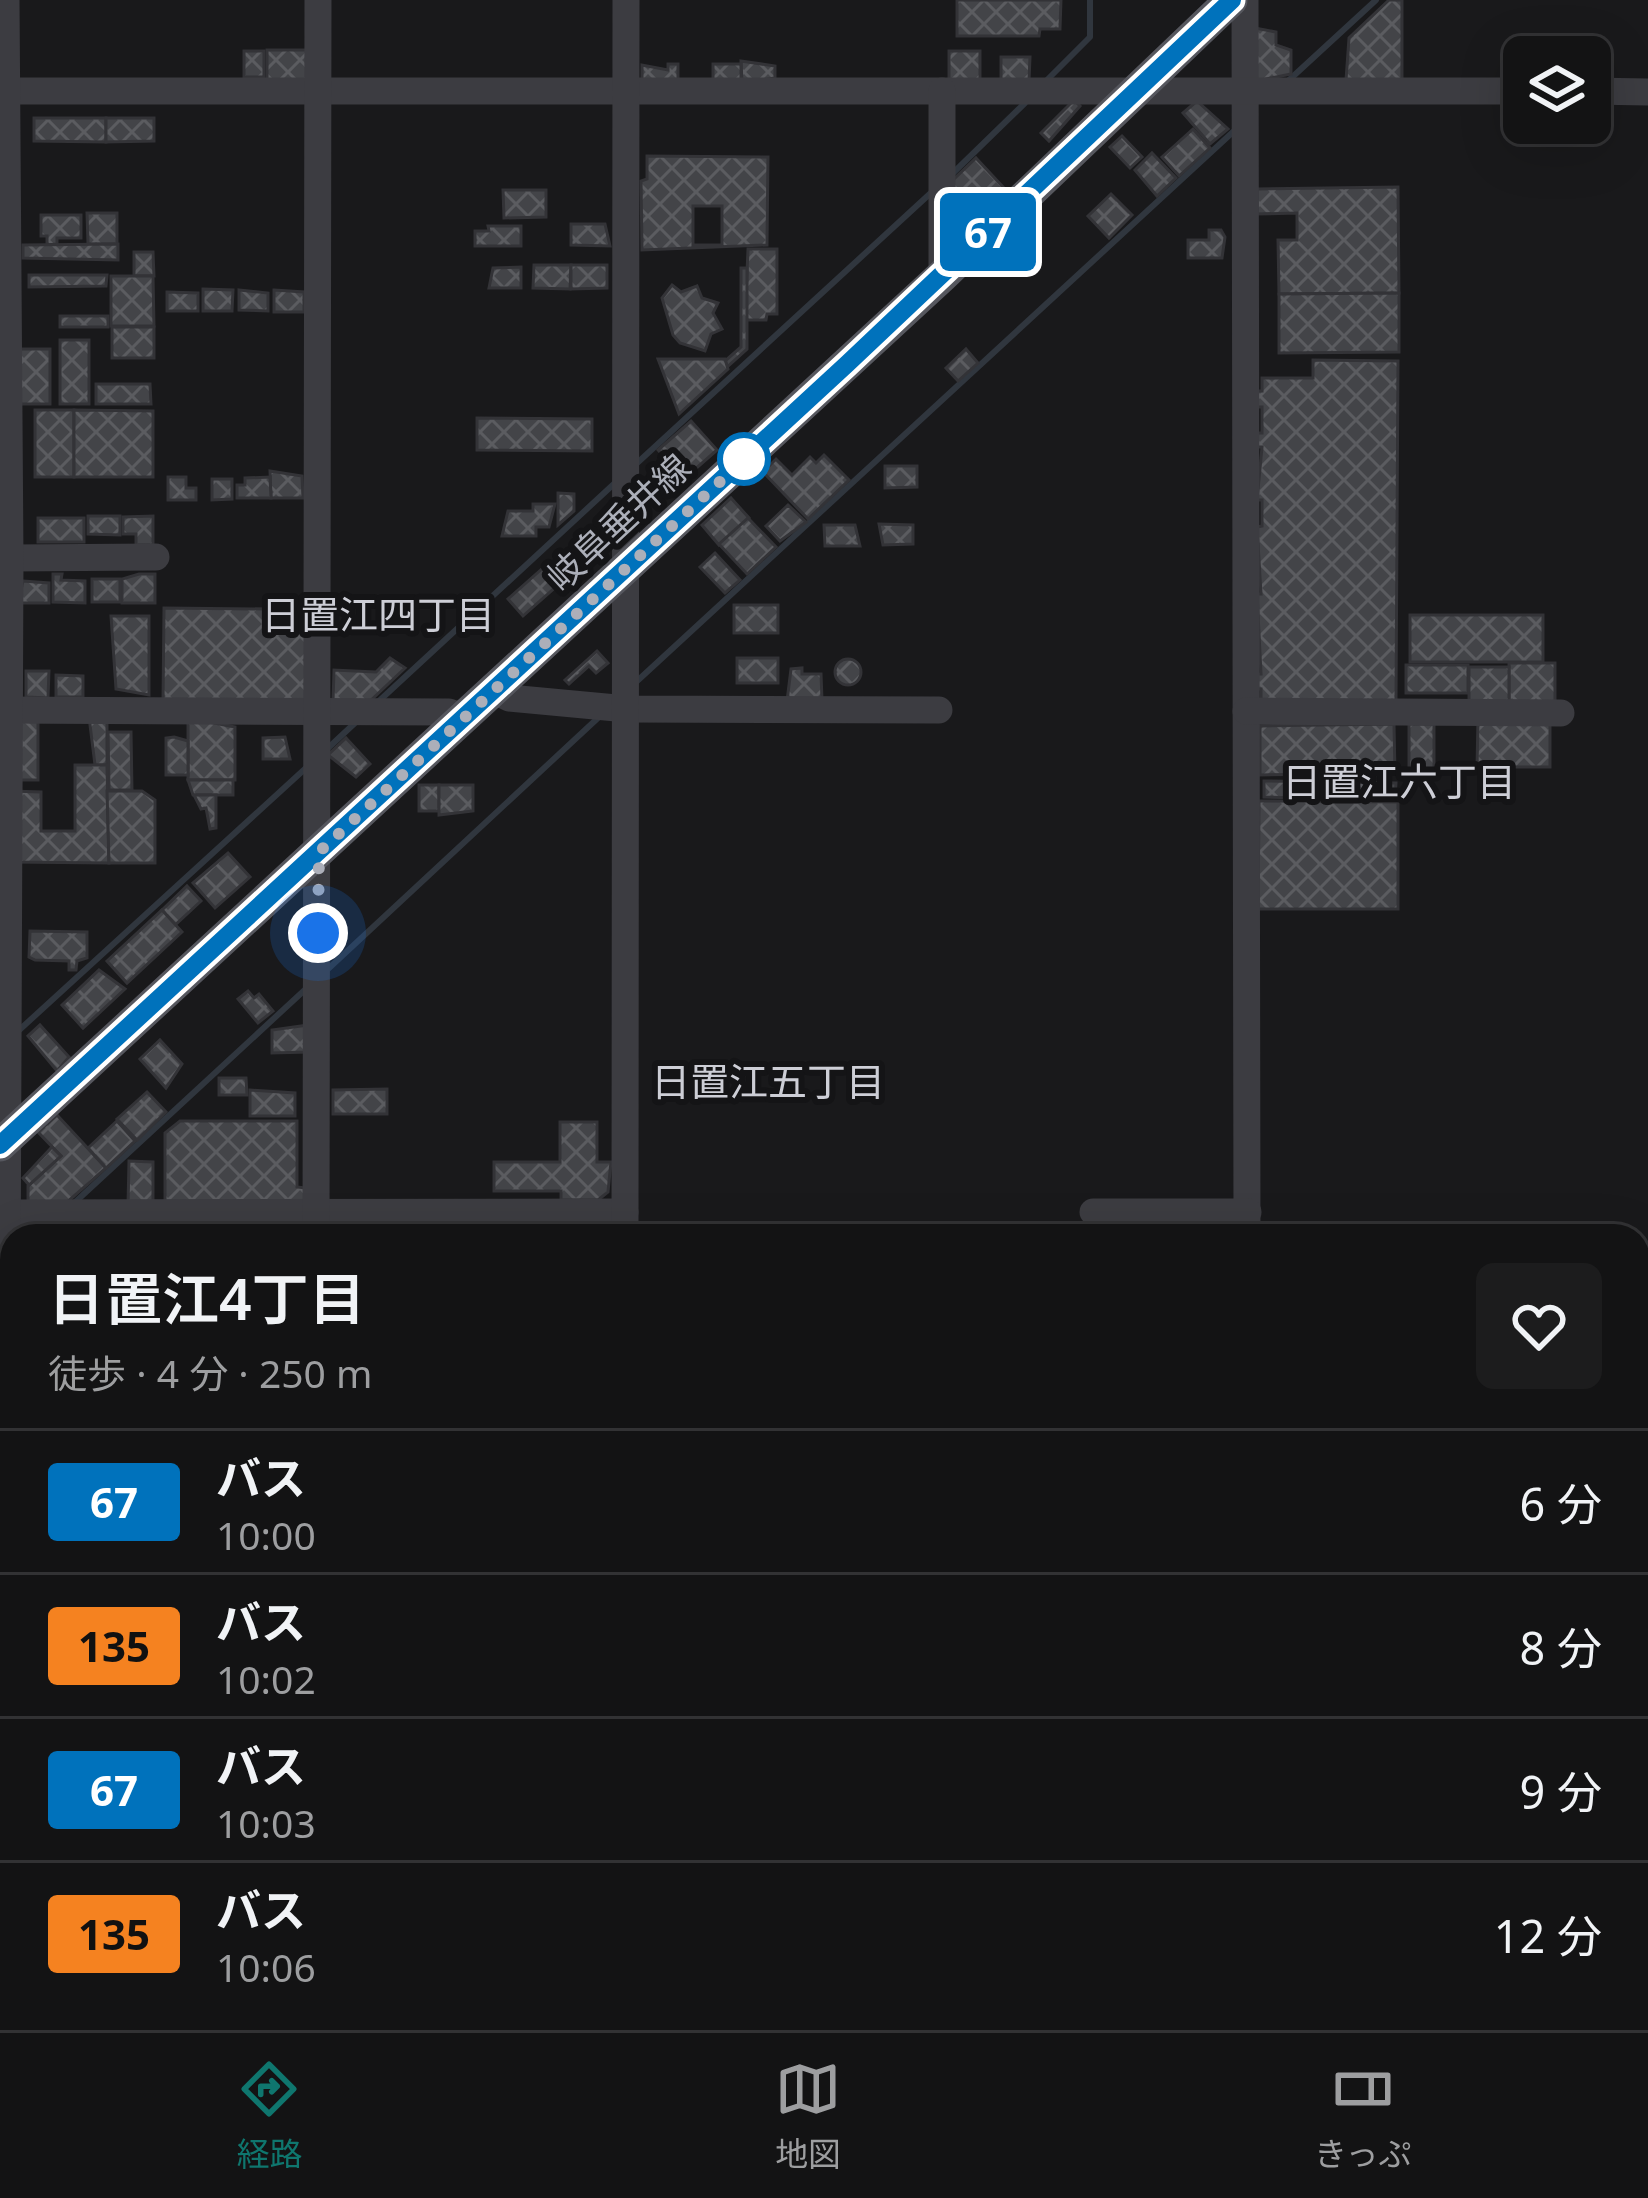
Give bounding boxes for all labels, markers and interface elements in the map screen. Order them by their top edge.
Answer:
map controls [1503,36,1611,144]
button: layers [1503,36,1611,144]
line badge: 67 [934,193,1042,271]
text: 67 [964,203,1012,260]
unlabelled marker [719,434,769,484]
street label: 岐阜垂井線 [535,443,701,601]
district label: 日置江四丁目 [261,587,495,640]
district label: 日置江六丁目 [1282,754,1516,807]
your location [288,903,348,963]
district label: 日置江五丁目 [651,1054,885,1107]
text: 日置江4丁目 [48,1259,366,1337]
button: heart [1476,1263,1602,1389]
text: 徒歩 · 4 分 · 250 m [48,1346,372,1399]
text: バス [216,1447,306,1508]
text: 67 [90,1473,138,1530]
text: 6 分 [1520,1473,1602,1534]
text: 10:00 [216,1508,316,1561]
text: バス [216,1591,306,1652]
text: 135 [78,1617,150,1674]
text: 8 分 [1520,1617,1602,1678]
text: 10:02 [216,1652,316,1705]
text: バス [216,1735,306,1796]
text: 67 [90,1761,138,1818]
text: 9 分 [1520,1761,1602,1822]
text: 10:03 [216,1796,316,1849]
text: バス [216,1879,306,1940]
text: 135 [78,1905,150,1962]
text: 12 分 [1494,1905,1602,1966]
text: 10:06 [216,1940,316,1993]
tab: 経路 [236,2056,302,2176]
tab: 地図 [775,2056,841,2176]
tab: きっぷ [1314,2056,1412,2176]

